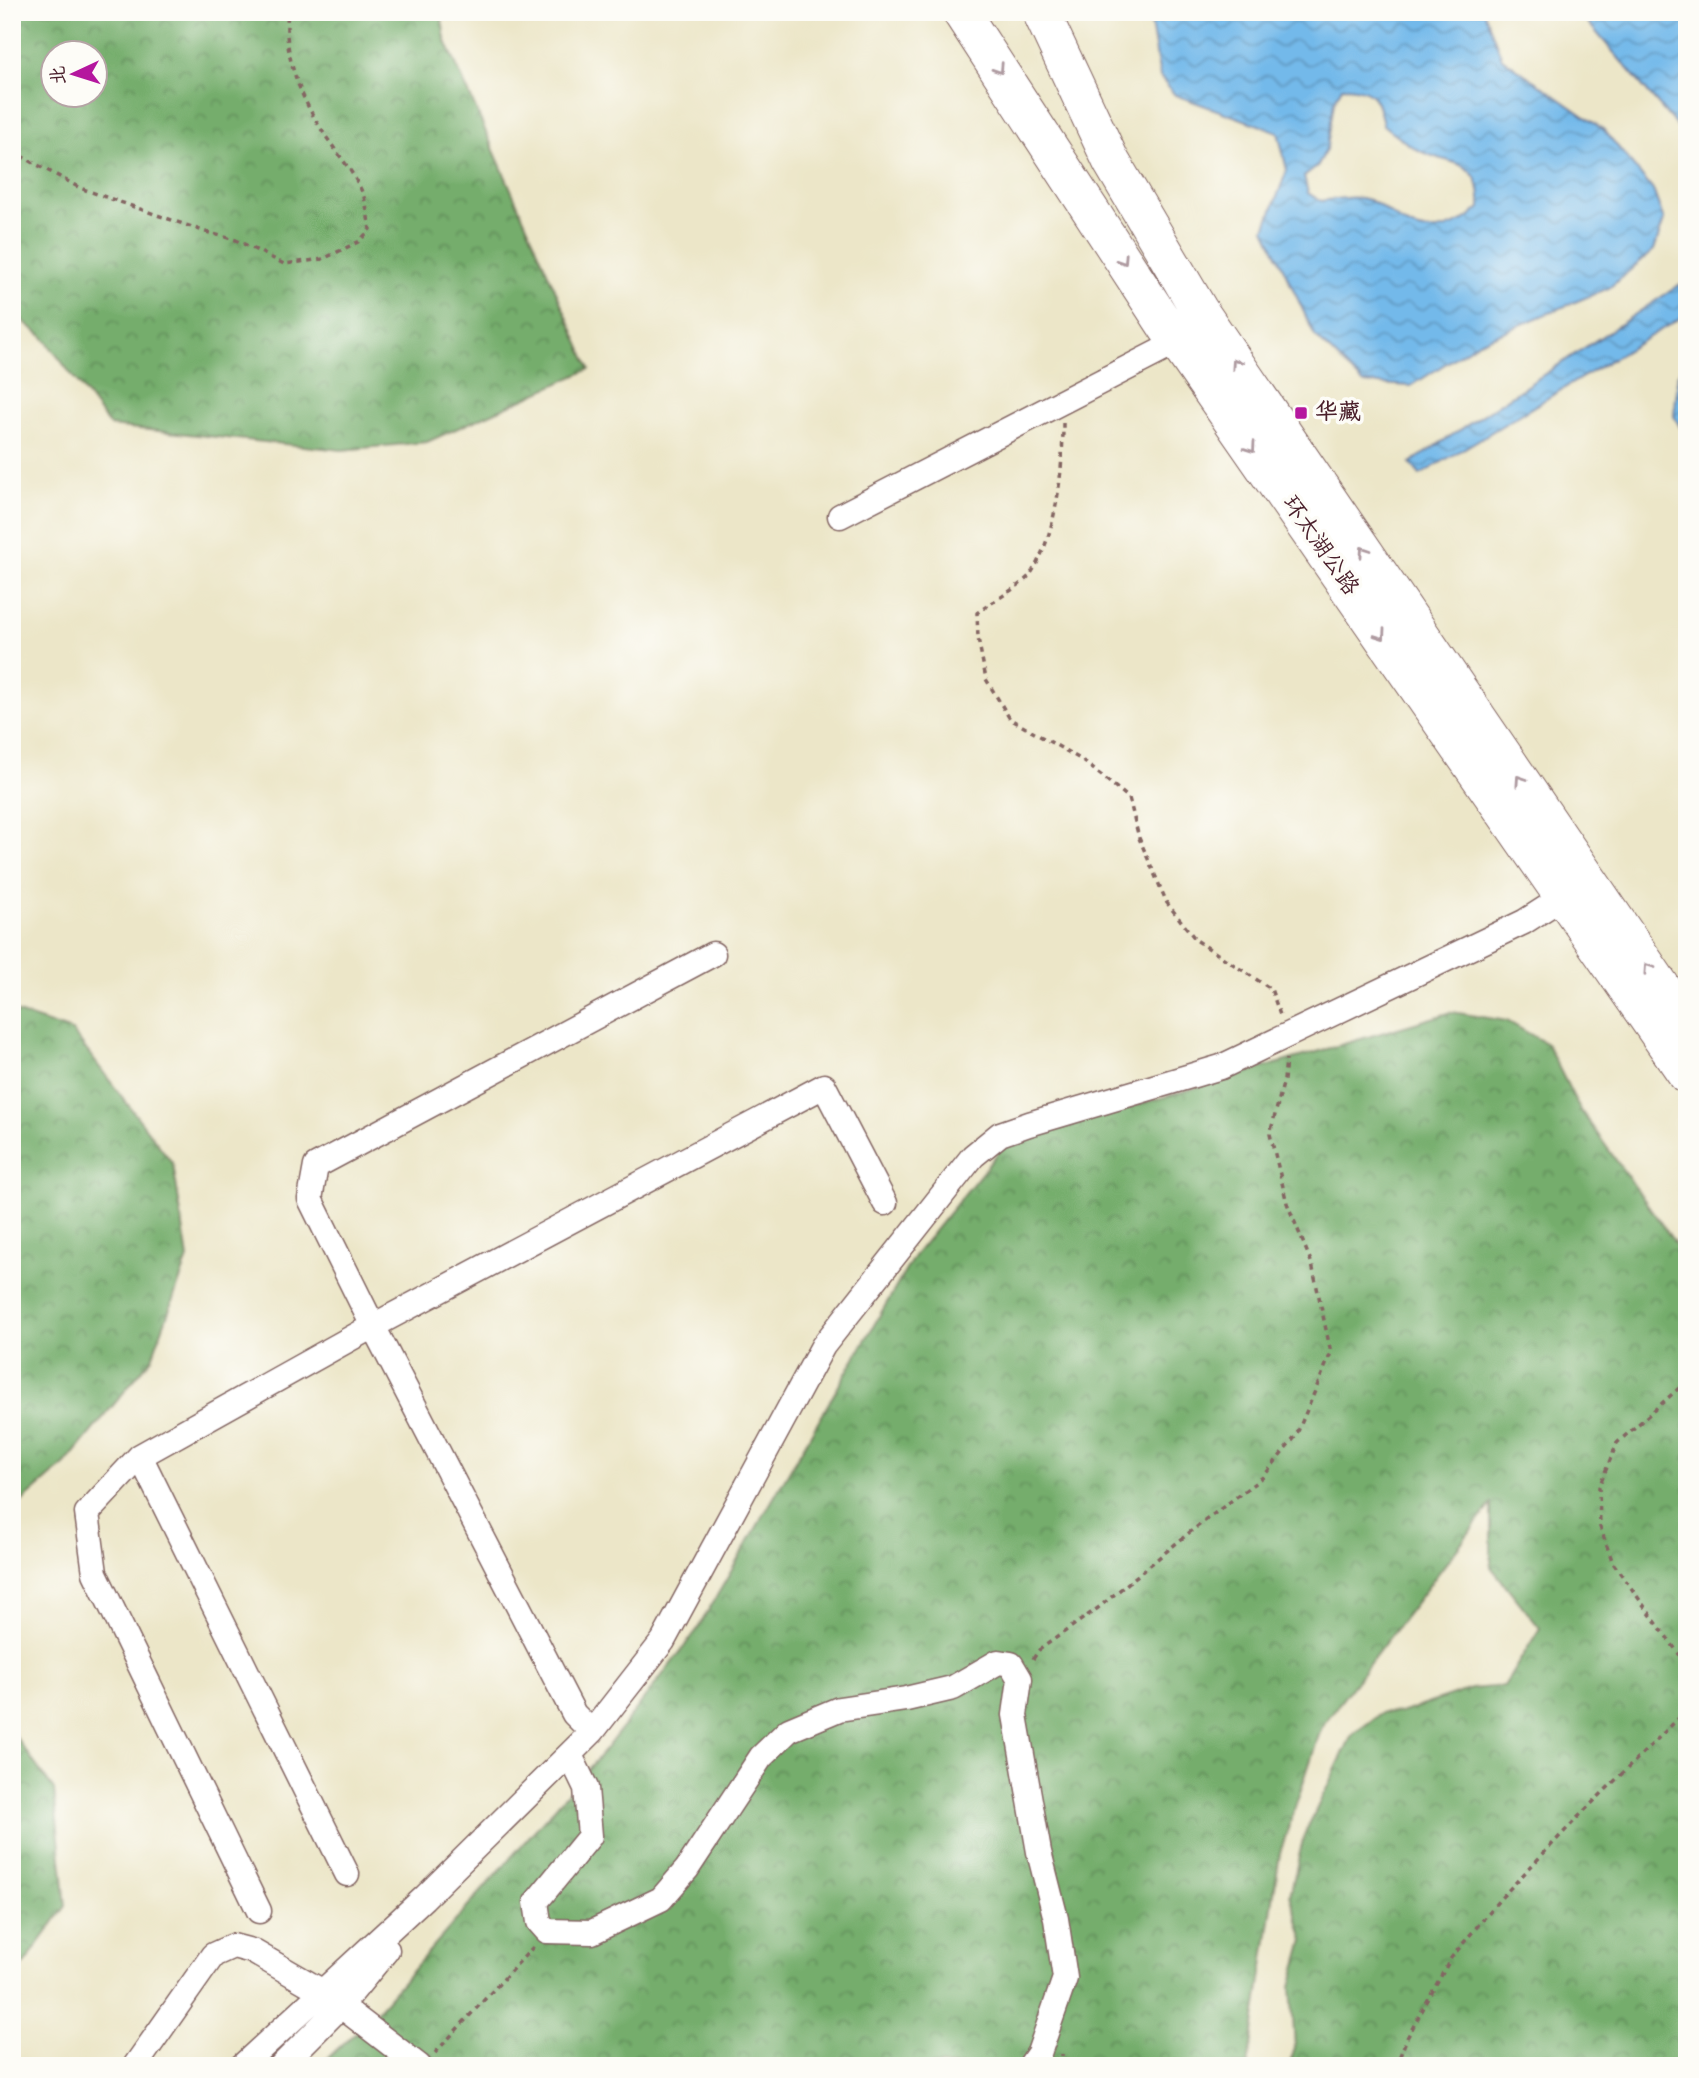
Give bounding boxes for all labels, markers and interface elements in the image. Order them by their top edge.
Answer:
north arrow [38,38,108,108]
one-way arrow [990,62,1003,75]
text: 北 [45,65,72,85]
one-way arrow [1115,252,1127,265]
one-way arrow [1231,358,1244,371]
place label: 华藏 [1315,398,1361,428]
marker: 华藏 [1293,405,1309,421]
one-way arrow [1243,440,1255,453]
street label: 环太湖公路 [1275,490,1365,602]
one-way arrow [1360,546,1372,559]
one-way arrow [1373,627,1385,640]
one-way arrow [1516,775,1528,788]
one-way arrow [1643,962,1656,975]

